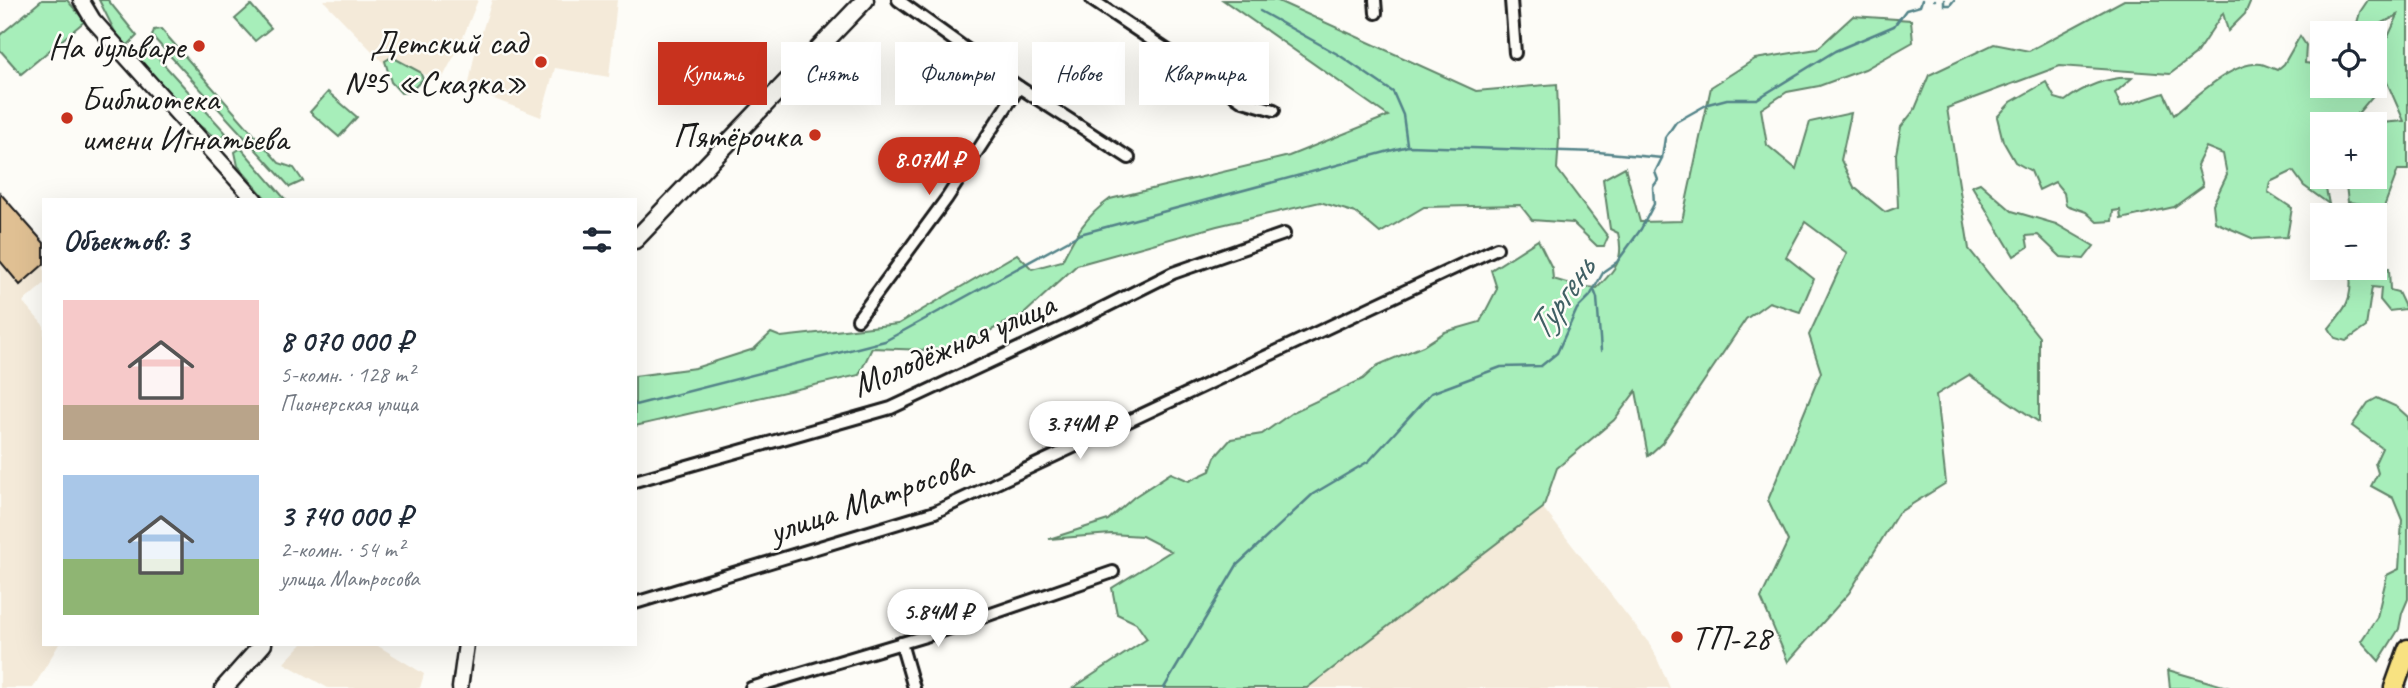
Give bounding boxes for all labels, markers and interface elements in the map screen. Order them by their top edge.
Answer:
place label: Детский сад №5 «Сказка» [344,20,530,105]
map controls [2310,21,2387,280]
button: locate [2310,21,2387,98]
place label: На бульваре [48,24,188,69]
marker: На бульваре [191,38,207,54]
chip: Купить [658,42,767,105]
chip: Снять [781,42,881,105]
chip: Фильтры [895,42,1018,105]
chip: Новое [1032,42,1125,105]
chip: Квартира [1139,42,1269,105]
marker: Детский сад №5 «Сказка» [533,54,549,70]
place label: Библиотека имени Игнатьева [81,76,291,161]
marker: Библиотека имени Игнатьева [59,110,75,126]
button: + [2310,112,2387,189]
place label: Пятёрочка [673,113,803,158]
marker: Пятёрочка [807,127,823,143]
pin: 8.07M ₽ [864,138,994,197]
text: 8.07M ₽ [894,145,964,174]
button: − [2310,203,2387,280]
text: Объектов: 3 [63,221,188,259]
icon: filters [578,221,616,259]
water label: Тургень [1515,245,1608,349]
street label: Молодёжная улица [845,281,1063,407]
text: 8 070 000 ₽ [280,322,412,360]
icon: home [119,328,203,412]
text: 5-комн. · 128 m² [280,360,414,389]
text: Пионерская улица [280,389,418,418]
pin: 3.74M ₽ [1015,402,1145,461]
text: 3.74M ₽ [1045,409,1115,438]
street label: улица Матросова [761,442,980,555]
text: 3 740 000 ₽ [280,497,412,535]
icon: home [119,503,203,587]
text: 2-комн. · 54 m² [280,535,404,564]
text: улица Матросова [280,564,419,593]
pin: 5.84M ₽ [873,590,1003,649]
text: 5.84M ₽ [903,597,973,626]
place label: ТП-28 [1691,615,1774,660]
marker: ТП-28 [1669,629,1685,645]

